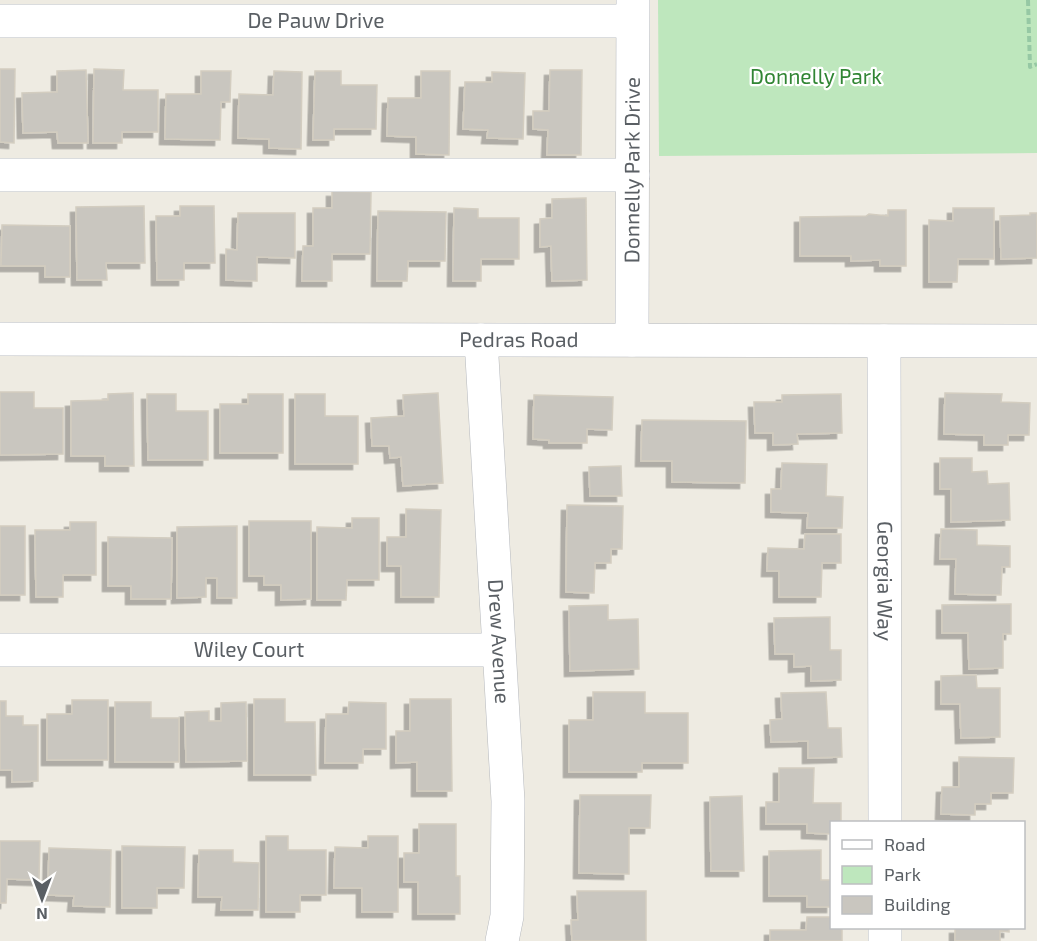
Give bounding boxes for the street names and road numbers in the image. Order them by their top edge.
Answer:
street label: De Pauw Drive [247,7,385,32]
street label: Donnelly Park Drive [618,77,644,263]
street label: Pedras Road [459,326,579,351]
street label: Georgia Way [873,521,899,641]
street label: Drew Avenue [484,578,516,704]
street label: Wiley Court [194,636,304,661]

